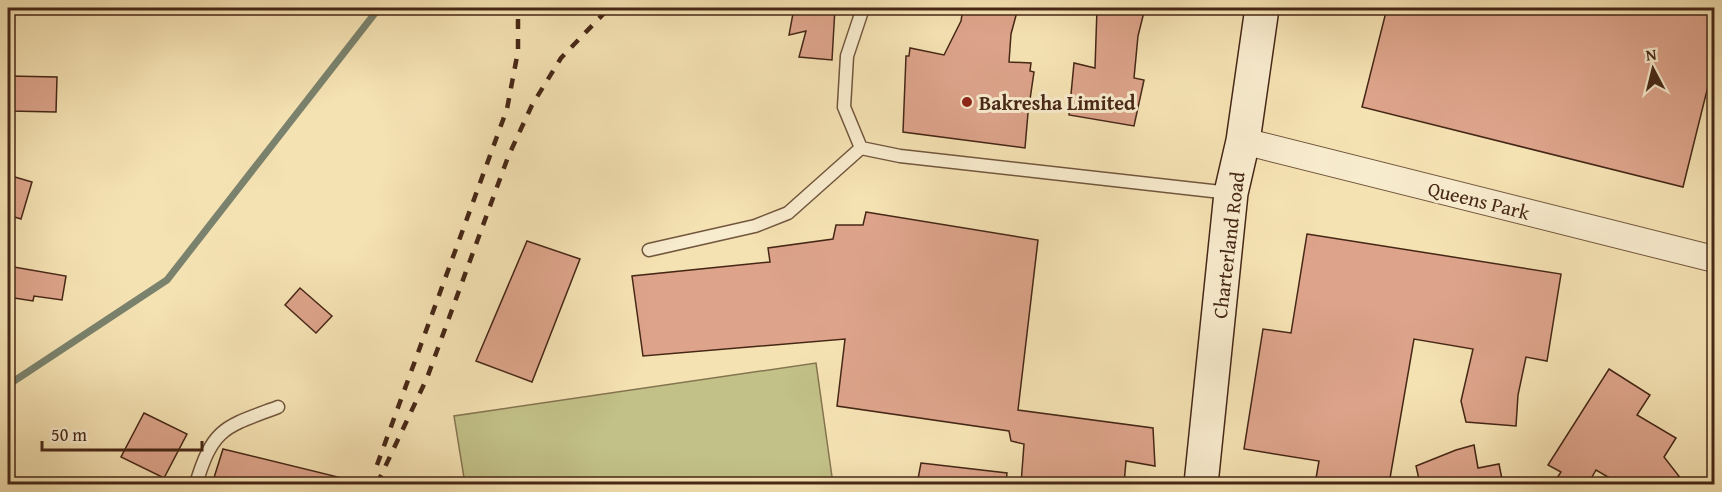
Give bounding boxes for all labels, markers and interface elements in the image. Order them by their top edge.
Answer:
north arrow [1623,39,1683,99]
text: N [1644,42,1658,67]
place label: Bakresha Limited [979,88,1136,117]
marker: Bakresha Limited [960,95,974,109]
street label: Charterland Road [1205,170,1251,320]
street label: Queens Park [1425,173,1534,227]
scale bar [42,414,202,452]
text: 50 m [51,421,87,448]

